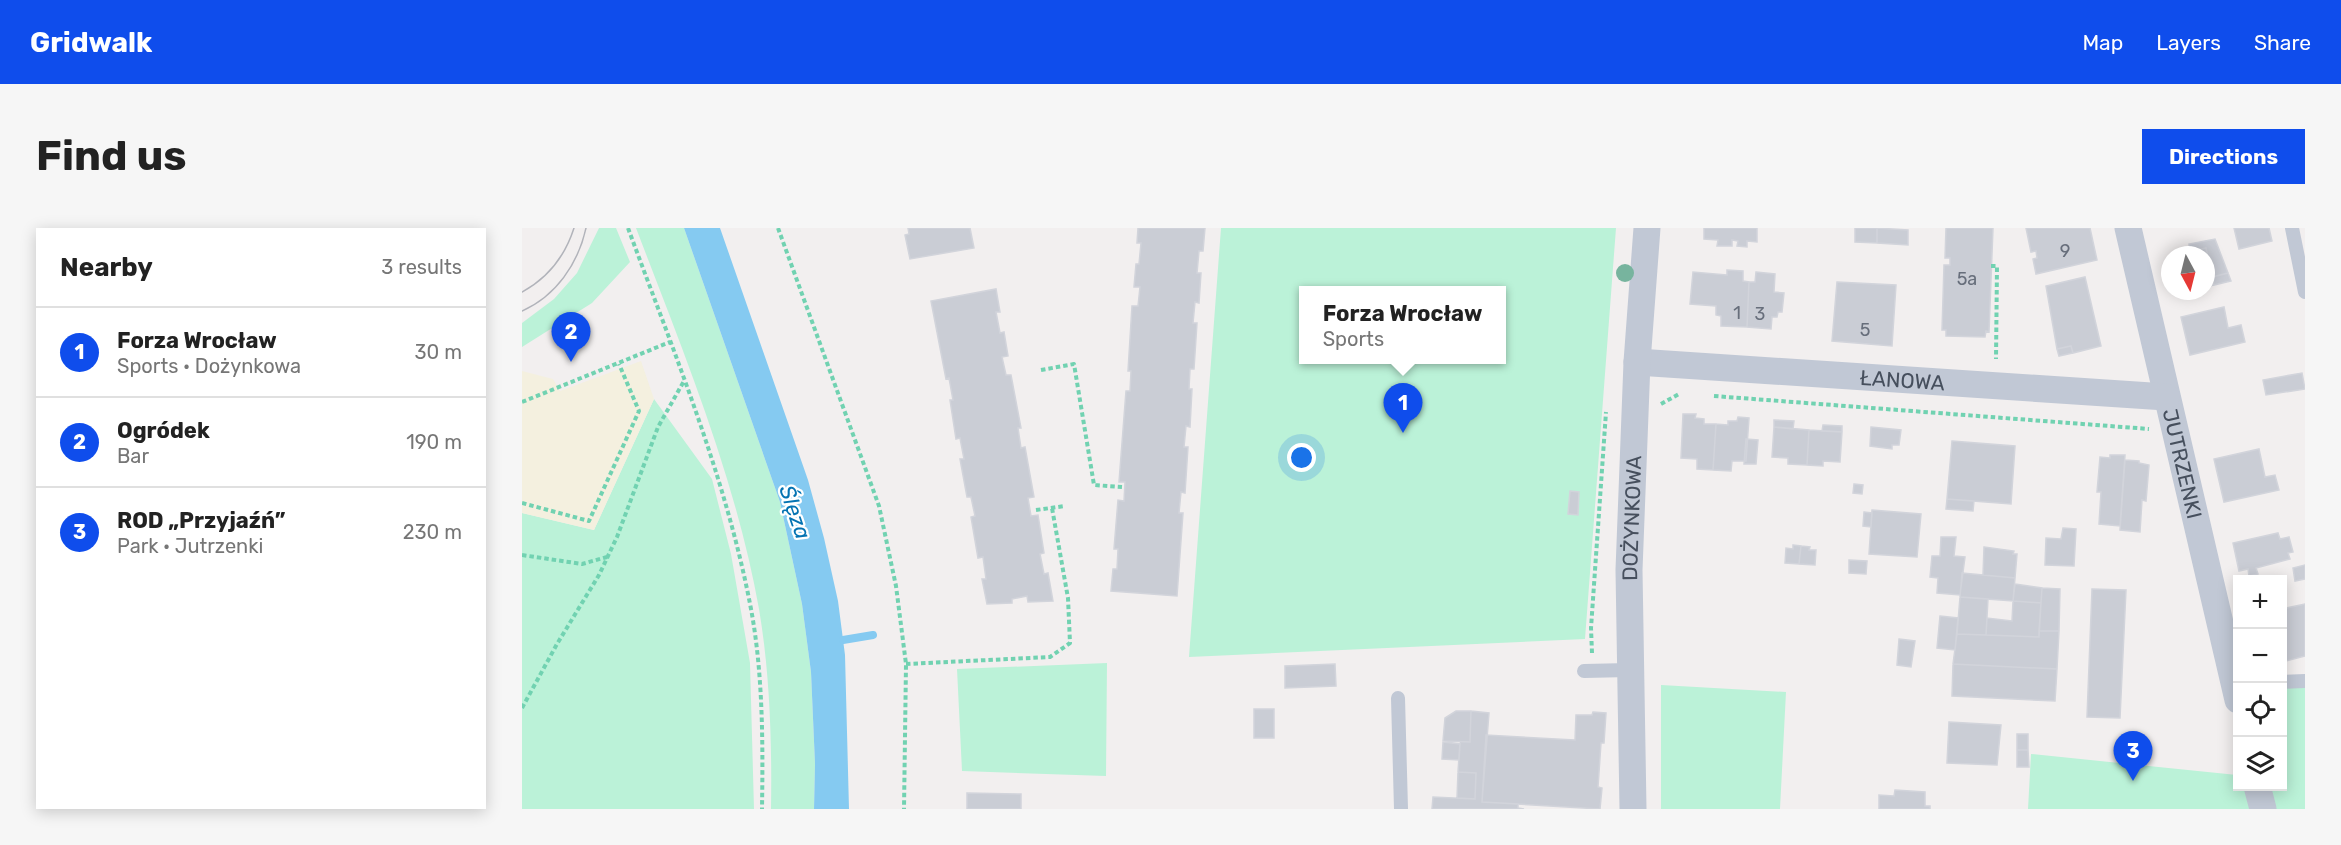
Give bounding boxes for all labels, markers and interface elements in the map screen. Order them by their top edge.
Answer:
text: Gridwalk [30,26,152,59]
text: Map [2082,30,2123,55]
text: Layers [2156,30,2221,55]
text: Share [2254,30,2311,55]
button: Directions [2142,129,2305,184]
text: Find us [36,131,187,181]
house number: 9 [2060,240,2070,262]
north arrow [2161,246,2215,300]
text: Nearby [60,252,153,283]
text: 3 results [381,255,462,279]
house number: 5a [1957,268,1977,290]
popup [1299,286,1506,364]
text: Forza Wrocław [1323,300,1482,327]
house number: 1 [1733,302,1741,324]
house number: 3 [1755,303,1765,325]
pin: 2 [551,312,590,362]
house number: 5 [1860,319,1870,341]
text: Forza Wrocław [117,327,277,354]
text: Sports [1323,327,1384,351]
text: 1 [75,340,84,364]
text: 30 m [415,340,462,364]
text: Sports · Dożynkowa [117,354,301,378]
street label: ŁANOWA [1859,364,1946,395]
pin: 1 [1384,384,1422,433]
street label: JUTRZENKI [2158,406,2208,521]
text: Ogródek [117,417,210,444]
text: 2 [73,430,86,454]
text: 190 m [406,430,462,454]
your location [1287,443,1316,472]
text: Bar [117,444,149,468]
street label: DOŻYNKOWA [1616,455,1646,581]
water label: Ślęza [773,481,817,543]
text: ROD „Przyjaźń” [117,507,285,534]
text: 3 [73,520,86,544]
text: 230 m [403,520,462,544]
text: Park · Jutrzenki [117,534,263,558]
map controls [2233,575,2287,791]
button: + [2233,575,2287,629]
button: − [2233,629,2287,683]
button: locate [2233,683,2287,737]
pin: 3 [2114,732,2152,781]
button: layers [2233,737,2287,791]

